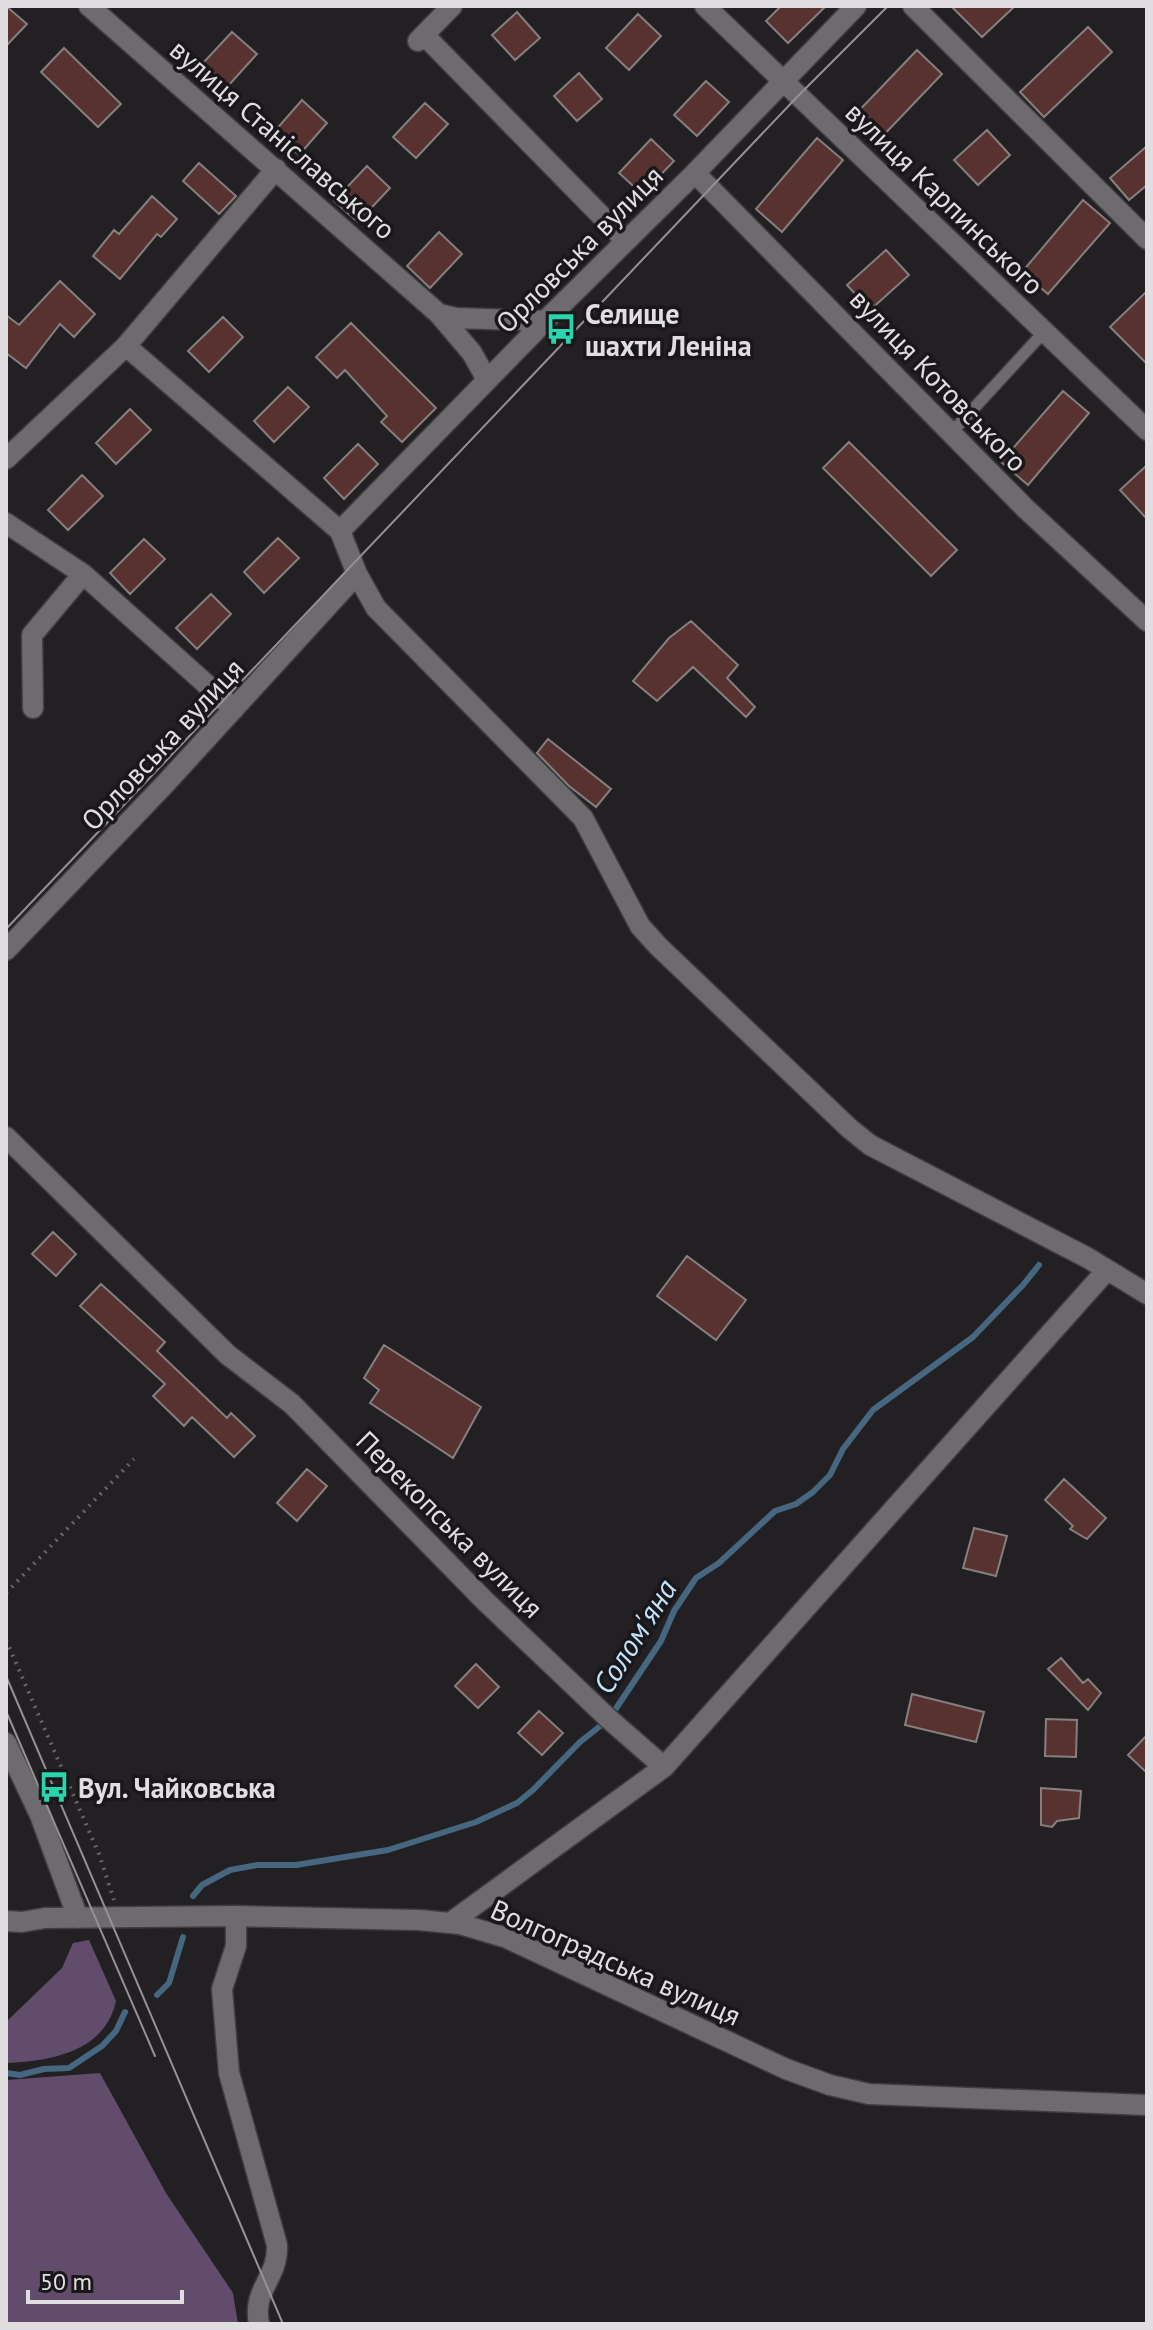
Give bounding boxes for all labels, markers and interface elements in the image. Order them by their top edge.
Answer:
street label: вулиця Станіславського [162,31,404,247]
street label: вулиця Карпинського [838,94,1052,302]
street label: Орловська вулиця [487,157,671,341]
street label: вулиця Котовського [842,281,1036,479]
place label: Селище шахти Леніна [585,295,752,364]
bus stop icon: Селище шахти Леніна [544,312,578,346]
street label: Орловська вулиця [73,650,251,838]
street label: Перекопська вулиця [348,1422,552,1626]
water label: Солом'яна [584,1571,685,1701]
place label: Вул. Чайковська [78,1769,276,1806]
bus stop icon: Вул. Чайковська [37,1770,71,1804]
street label: Волгоградська вулиця [485,1890,747,2034]
scale bar [28,2254,182,2304]
text: 50 m [40,2266,92,2297]

